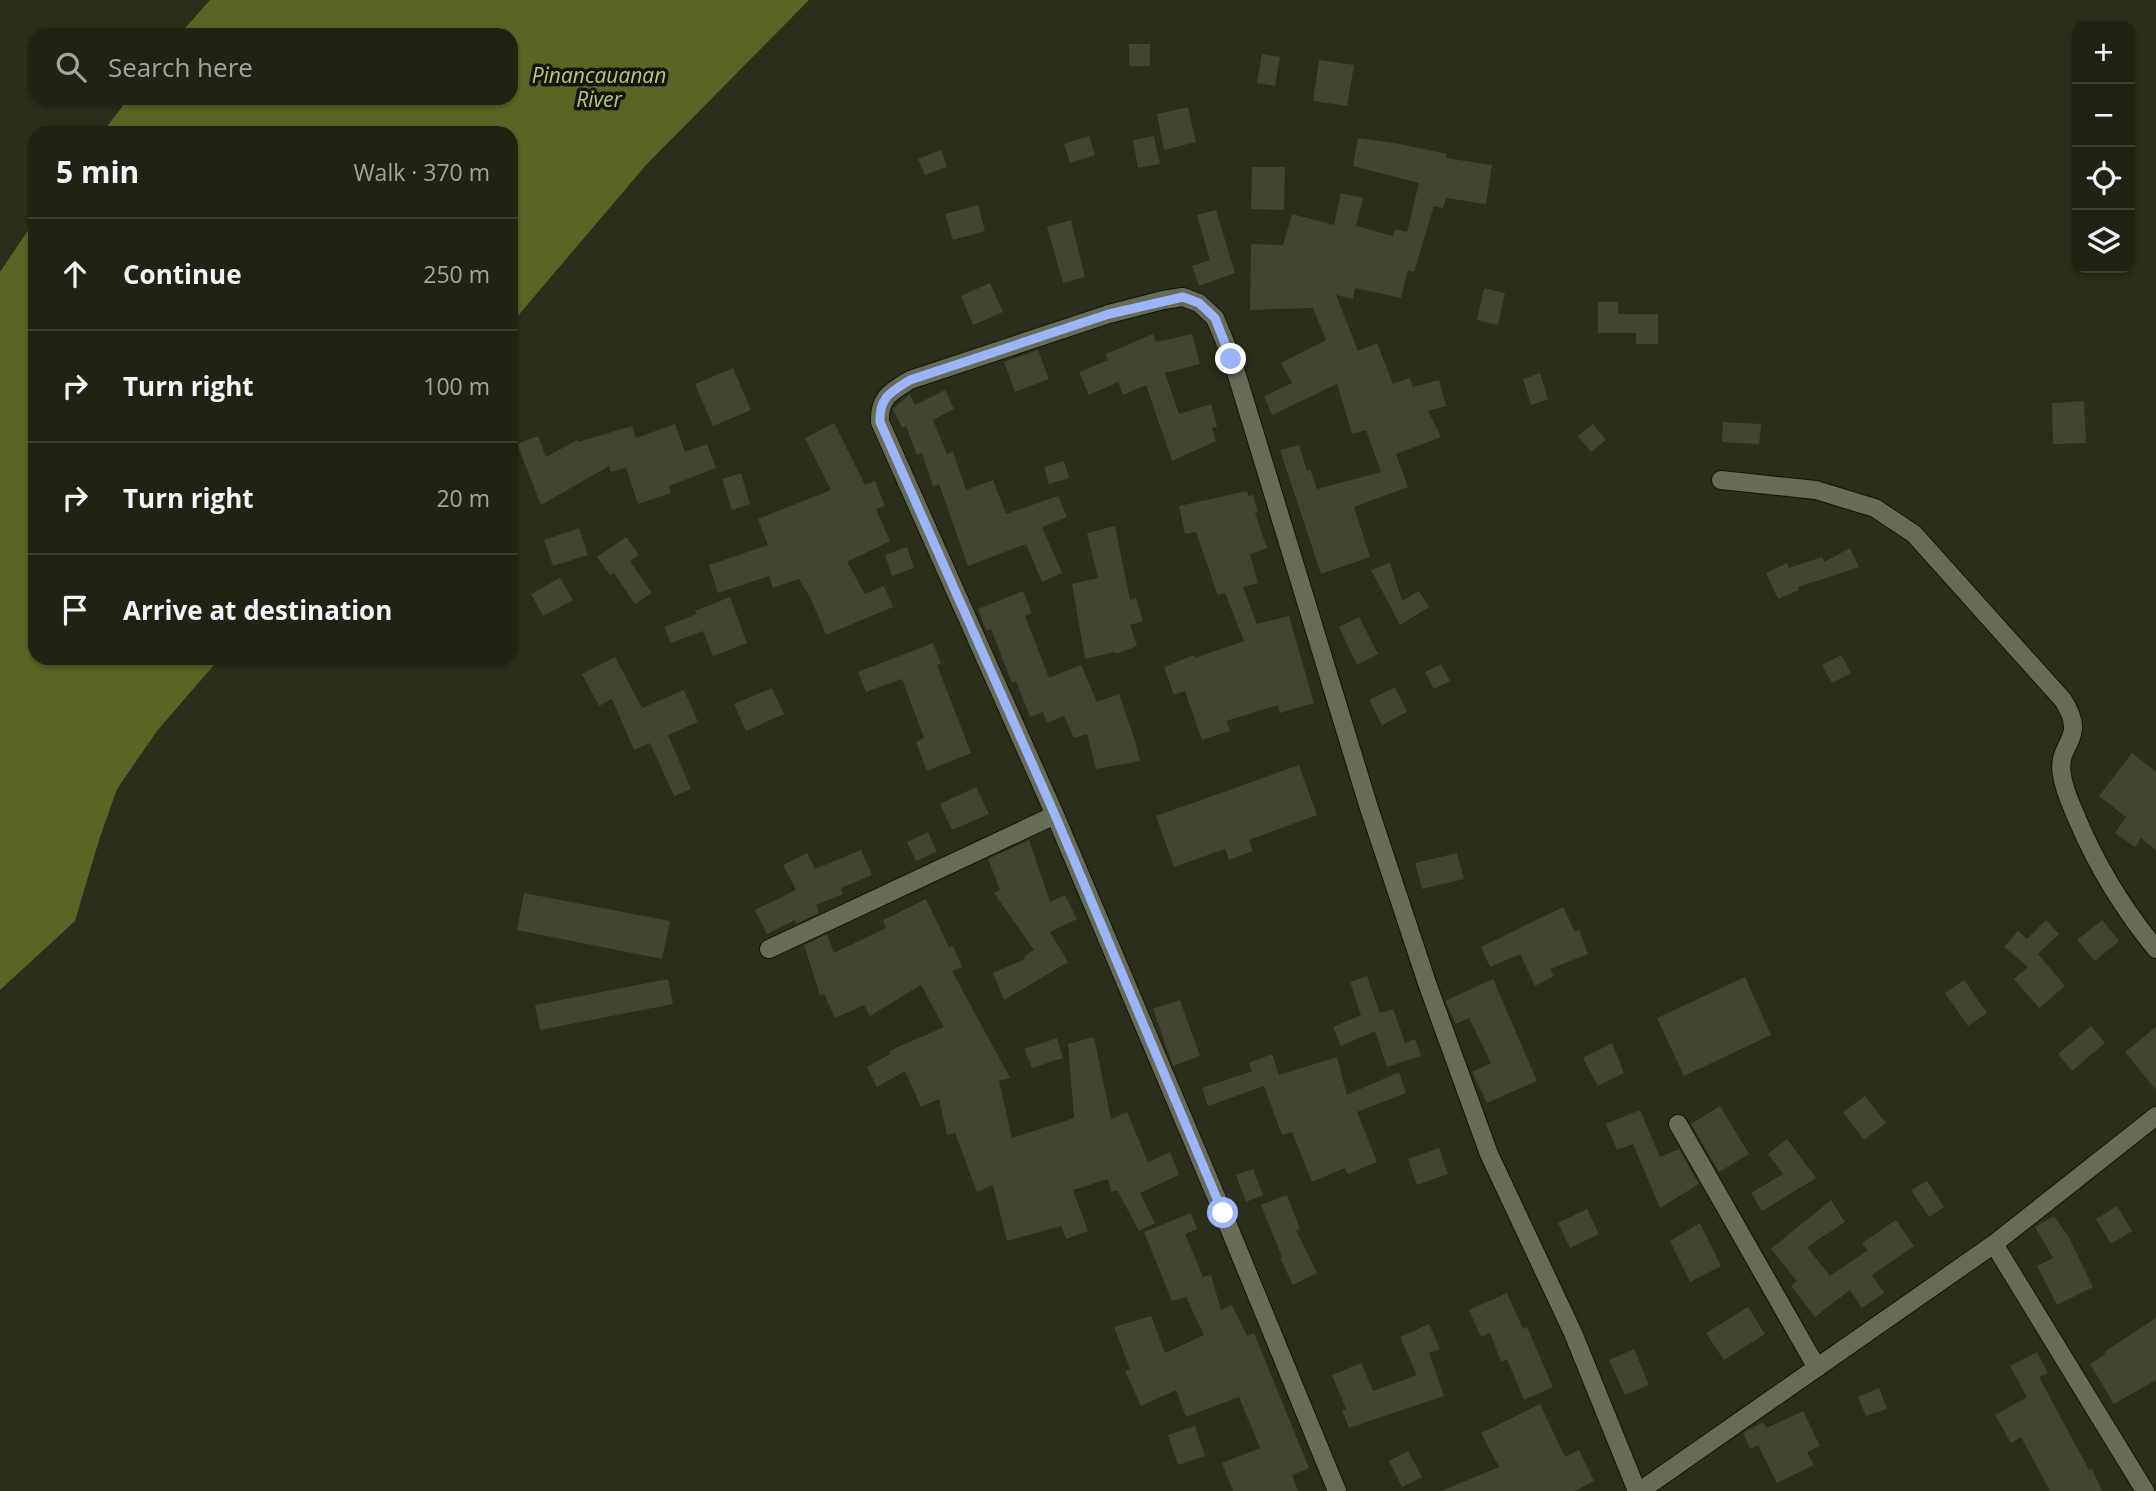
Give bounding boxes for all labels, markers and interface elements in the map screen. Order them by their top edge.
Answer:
map controls [2072,21,2135,273]
button: + [2072,21,2135,84]
search box [28,28,518,105]
icon: search [52,48,90,86]
text: Search here [108,49,253,85]
water label: Pinancauanan River [532,61,666,113]
button: − [2072,84,2135,147]
button: locate [2072,147,2135,210]
text: 5 min [56,151,139,192]
text: Walk · 370 m [353,156,490,188]
button: layers [2072,210,2135,273]
icon: ahead [56,255,94,293]
text: Continue [123,256,242,292]
text: 250 m [423,258,490,290]
route end [1215,343,1246,374]
icon: right [56,367,94,405]
text: Turn right [123,368,254,404]
text: 100 m [423,370,490,402]
icon: right [56,479,94,517]
text: Turn right [123,480,254,516]
text: 20 m [436,482,490,514]
icon: arrive [56,591,94,629]
text: Arrive at destination [123,592,392,628]
route start [1207,1197,1238,1228]

